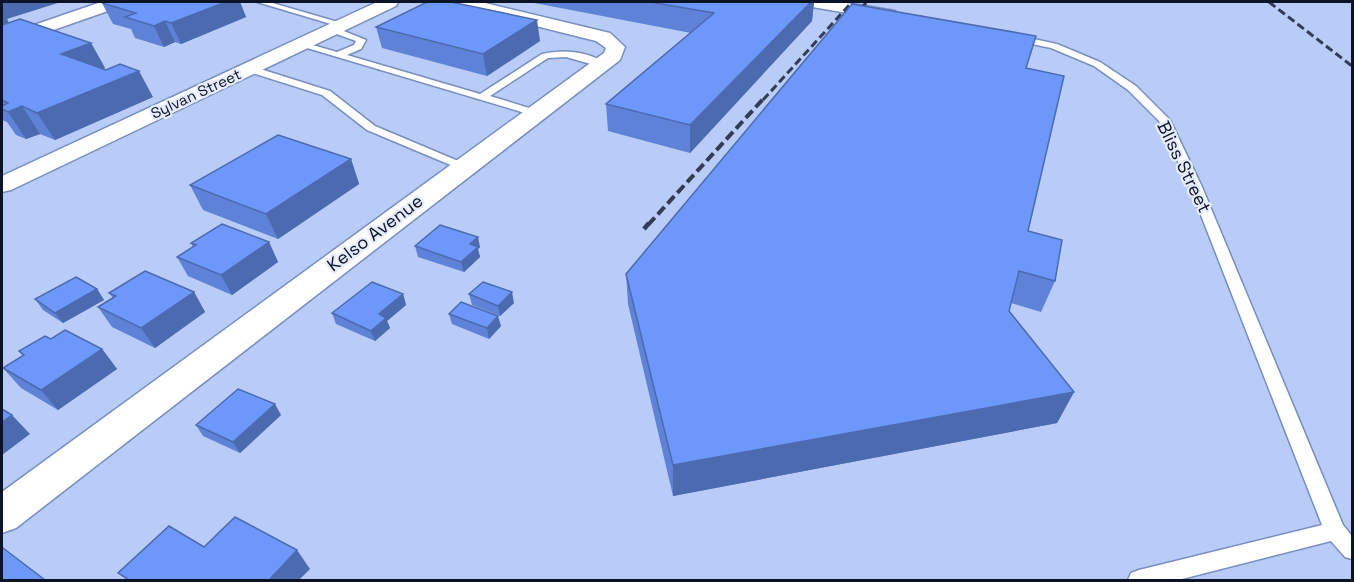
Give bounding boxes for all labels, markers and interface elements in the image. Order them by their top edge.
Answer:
street label: Sylvan Street [148,64,244,123]
street label: Bliss Street [1152,117,1217,216]
street label: Kelso Avenue [322,189,427,276]

